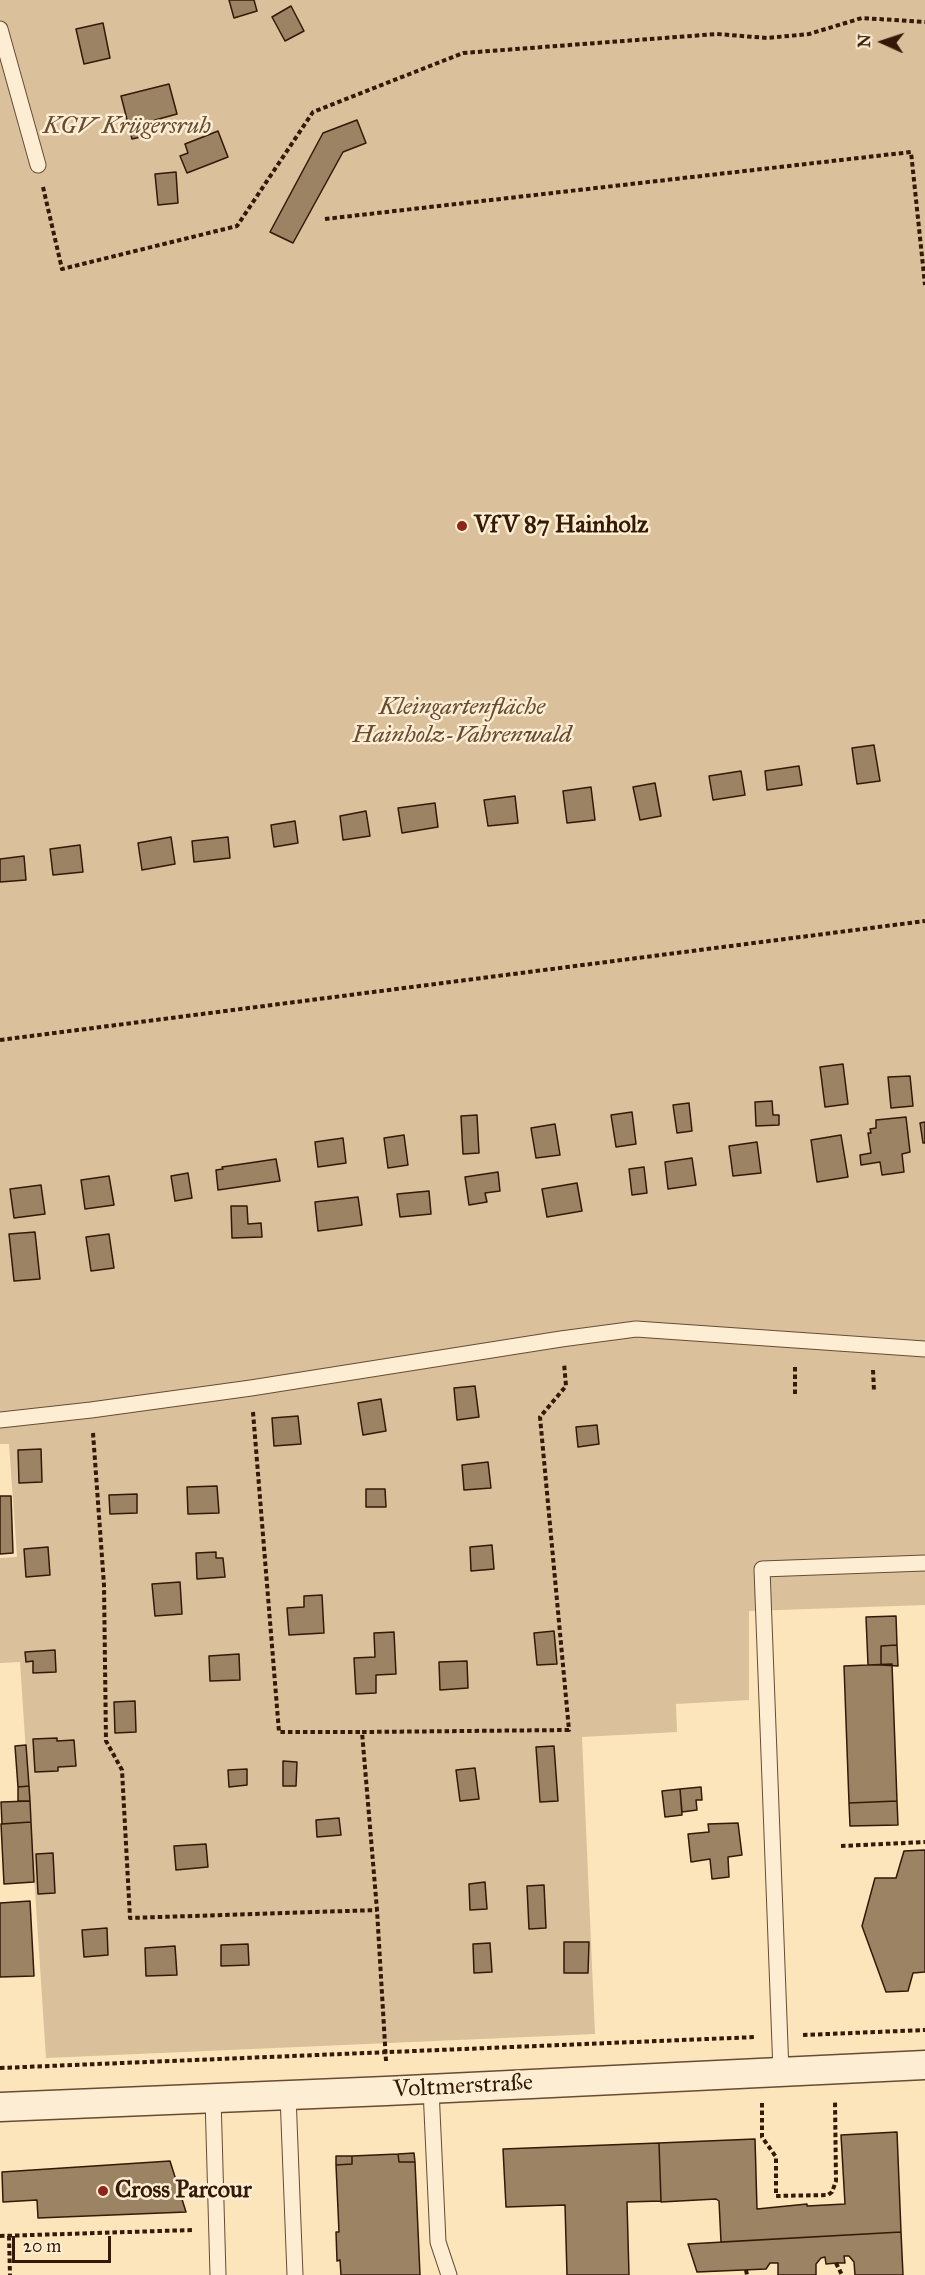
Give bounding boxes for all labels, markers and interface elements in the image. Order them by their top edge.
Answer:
north arrow [853,12,913,72]
text: N [855,34,874,48]
park label: KGV Krügersruh [43,113,211,141]
place label: VfV 87 Hainholz [474,512,648,540]
marker: VfV 87 Hainholz [455,519,469,533]
park label: Kleingartenfläche Hainholz-Vahrenwald [352,694,572,750]
street label: Voltmerstraße [392,2069,534,2105]
place label: Cross Parcour [115,2177,252,2205]
marker: Cross Parcour [96,2184,110,2198]
scale bar [15,2224,114,2262]
text: 20 m [23,2235,61,2257]

